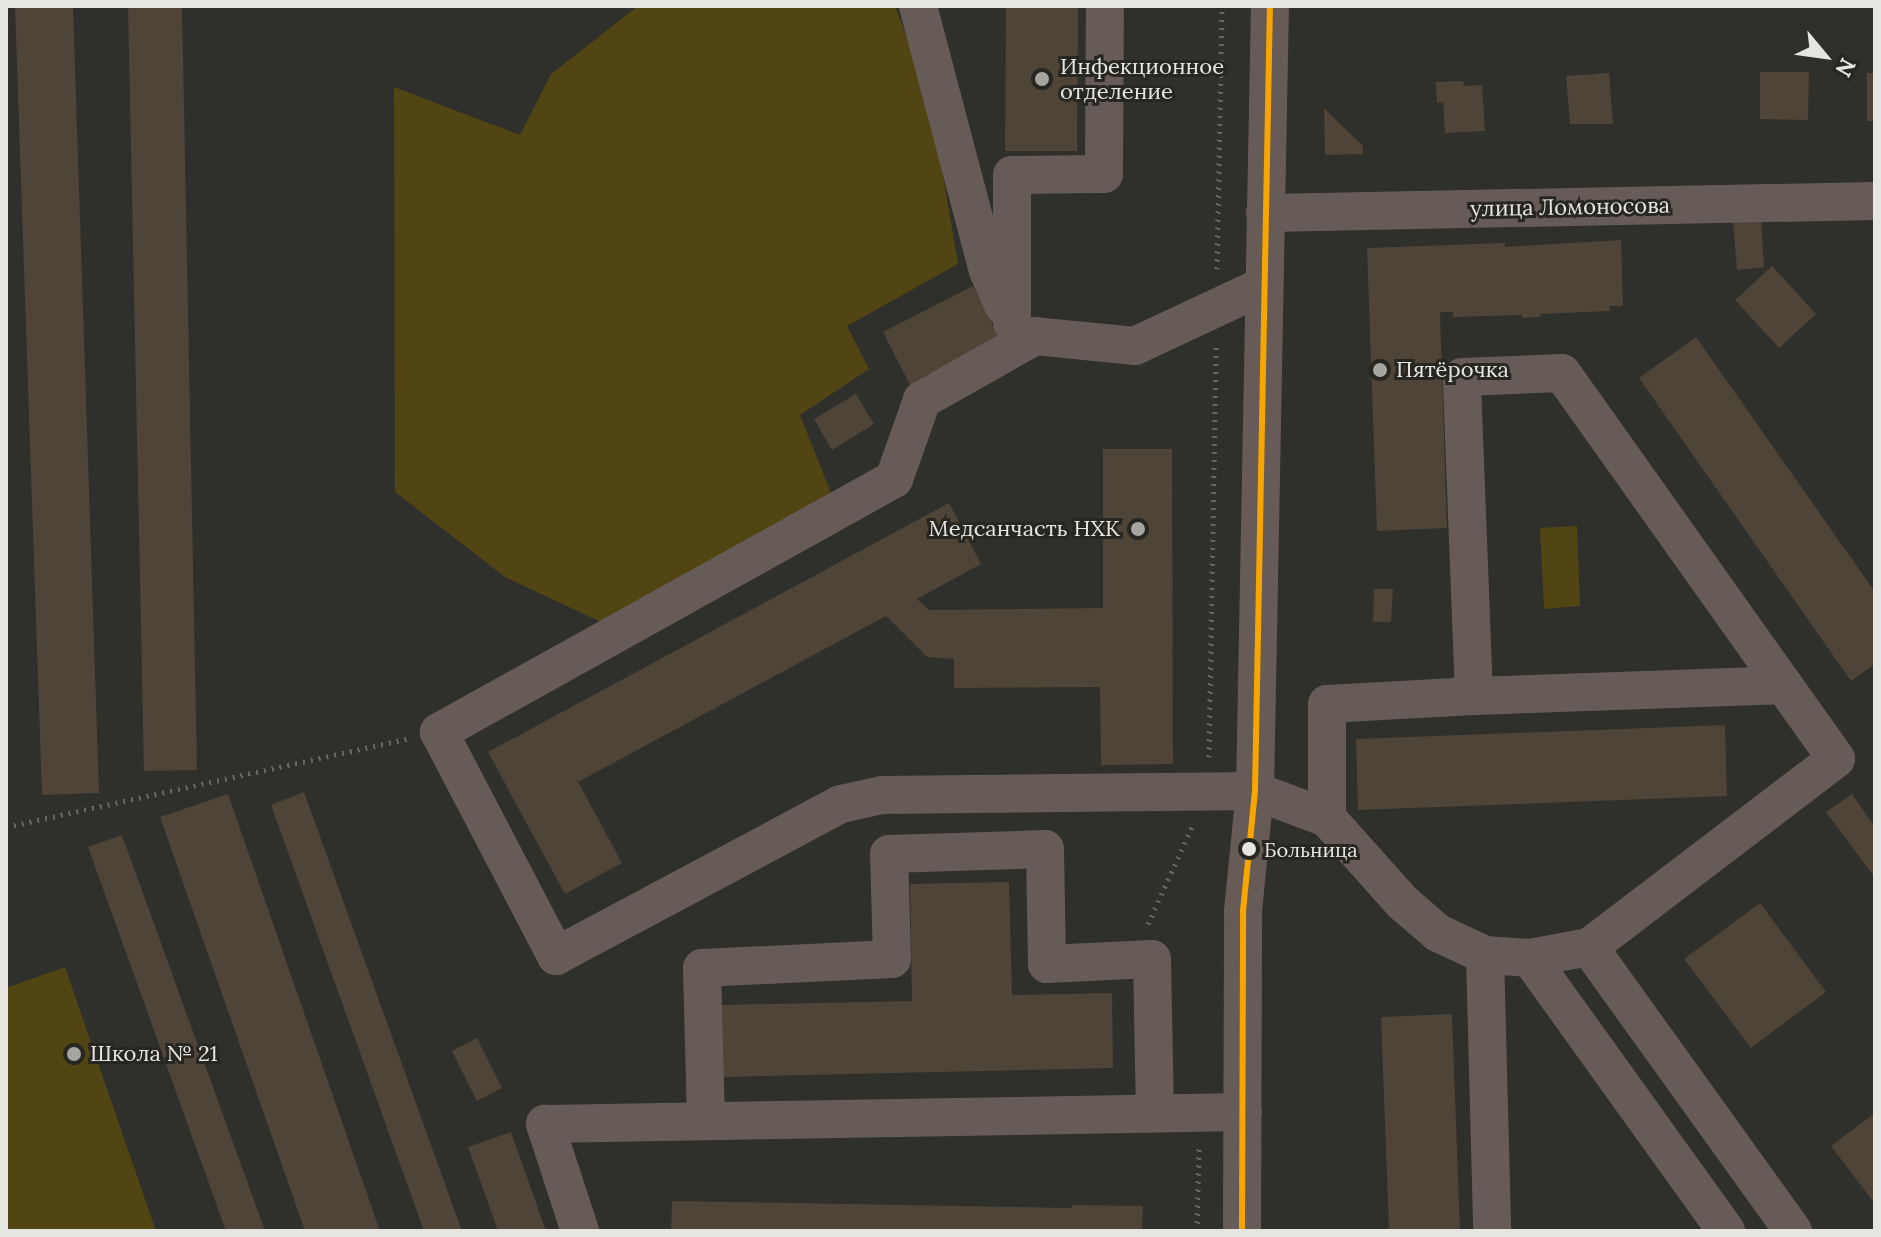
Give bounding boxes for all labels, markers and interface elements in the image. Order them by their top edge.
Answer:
north arrow [1785,16,1865,96]
place label: Инфекционное отделение [1060,53,1224,104]
text: N [1830,53,1862,82]
marker: Инфекционное отделение [1031,68,1053,90]
street label: улица Ломоносова [1470,192,1670,222]
place label: Пятёрочка [1396,357,1509,383]
marker: Пятёрочка [1371,361,1389,379]
place label: Медсанчасть НХК [929,516,1120,542]
marker: Медсанчасть НХК [1127,518,1149,540]
place label: Больница [1264,837,1358,861]
marker: Больница [1241,841,1257,857]
place label: Школа № 21 [90,1041,218,1067]
marker: Школа № 21 [65,1045,83,1063]

